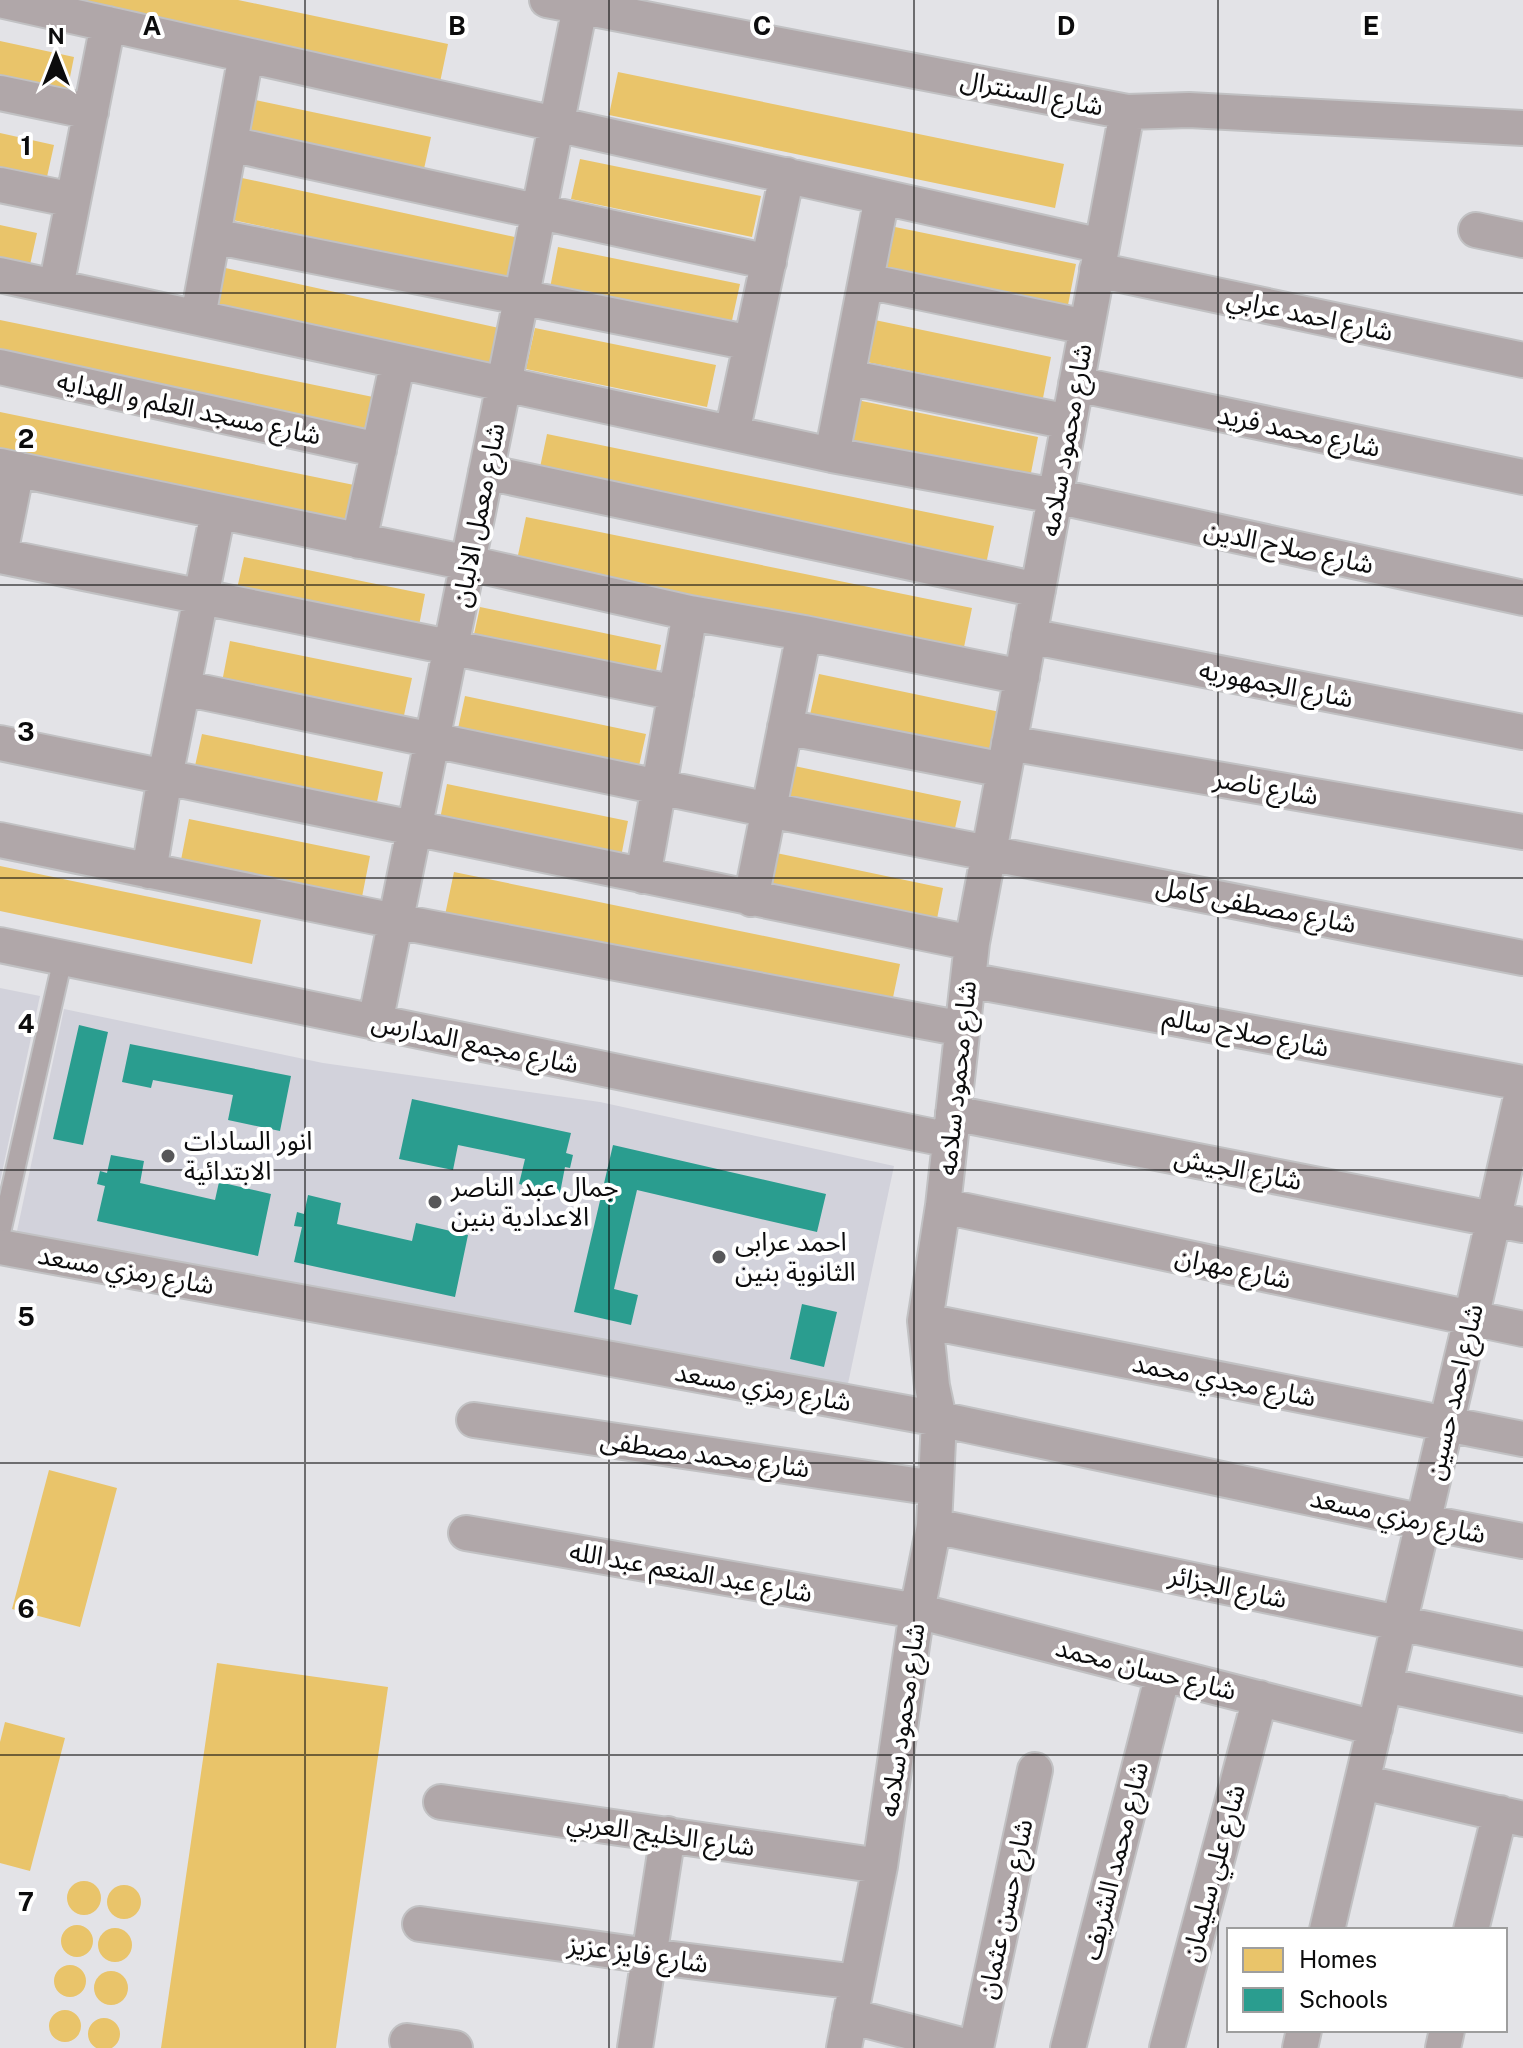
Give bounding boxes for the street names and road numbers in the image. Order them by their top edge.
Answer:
street label: شارع السنترال [957,64,1106,125]
street label: شارع احمد عرابي [1223,282,1396,352]
street label: شارع محمود سلامه [1033,341,1102,540]
street label: شارع مسجد العلم و الهدايه [53,364,324,456]
street label: شارع محمد فريد [1214,398,1383,467]
street label: شارع معمل الالبان [444,420,514,610]
street label: شارع صلاح الدين [1201,513,1377,584]
street label: شارع الجمهوريه [1196,653,1356,718]
street label: شارع ناصر [1210,762,1321,815]
street label: شارع مصطفى كامل [1153,870,1359,943]
street label: شارع محمود سلامه [931,979,986,1177]
street label: شارع صلاح سالم [1160,1000,1332,1068]
street label: شارع مجمع المدارس [368,1005,581,1084]
street label: شارع الجيش [1171,1141,1304,1200]
street label: شارع رمزي مسعد [35,1239,217,1305]
street label: شارع مهران [1172,1240,1294,1299]
street label: شارع احمد حسين [1418,1301,1493,1484]
street label: شارع مجدي محمد [1129,1347,1318,1417]
street label: شارع رمزي مسعد [672,1356,854,1422]
street label: شارع محمد مصطفى [598,1423,812,1488]
street label: شارع رمزي مسعد [1306,1482,1489,1554]
street label: شارع عبد المنعم عبد الله [566,1535,815,1613]
street label: شارع الجزائر [1165,1559,1290,1618]
street label: شارع محمود سلامه [873,1621,934,1819]
street label: شارع حسان محمد [1052,1631,1240,1710]
street label: شارع محمد الشريف [1075,1759,1158,1964]
street label: شارع علي سليمان [1174,1781,1256,1966]
street label: شارع الخليج العربي [564,1805,757,1867]
street label: شارع حسن عثمان [970,1816,1043,2002]
street label: شارع فايز عزيز [564,1928,710,1983]

